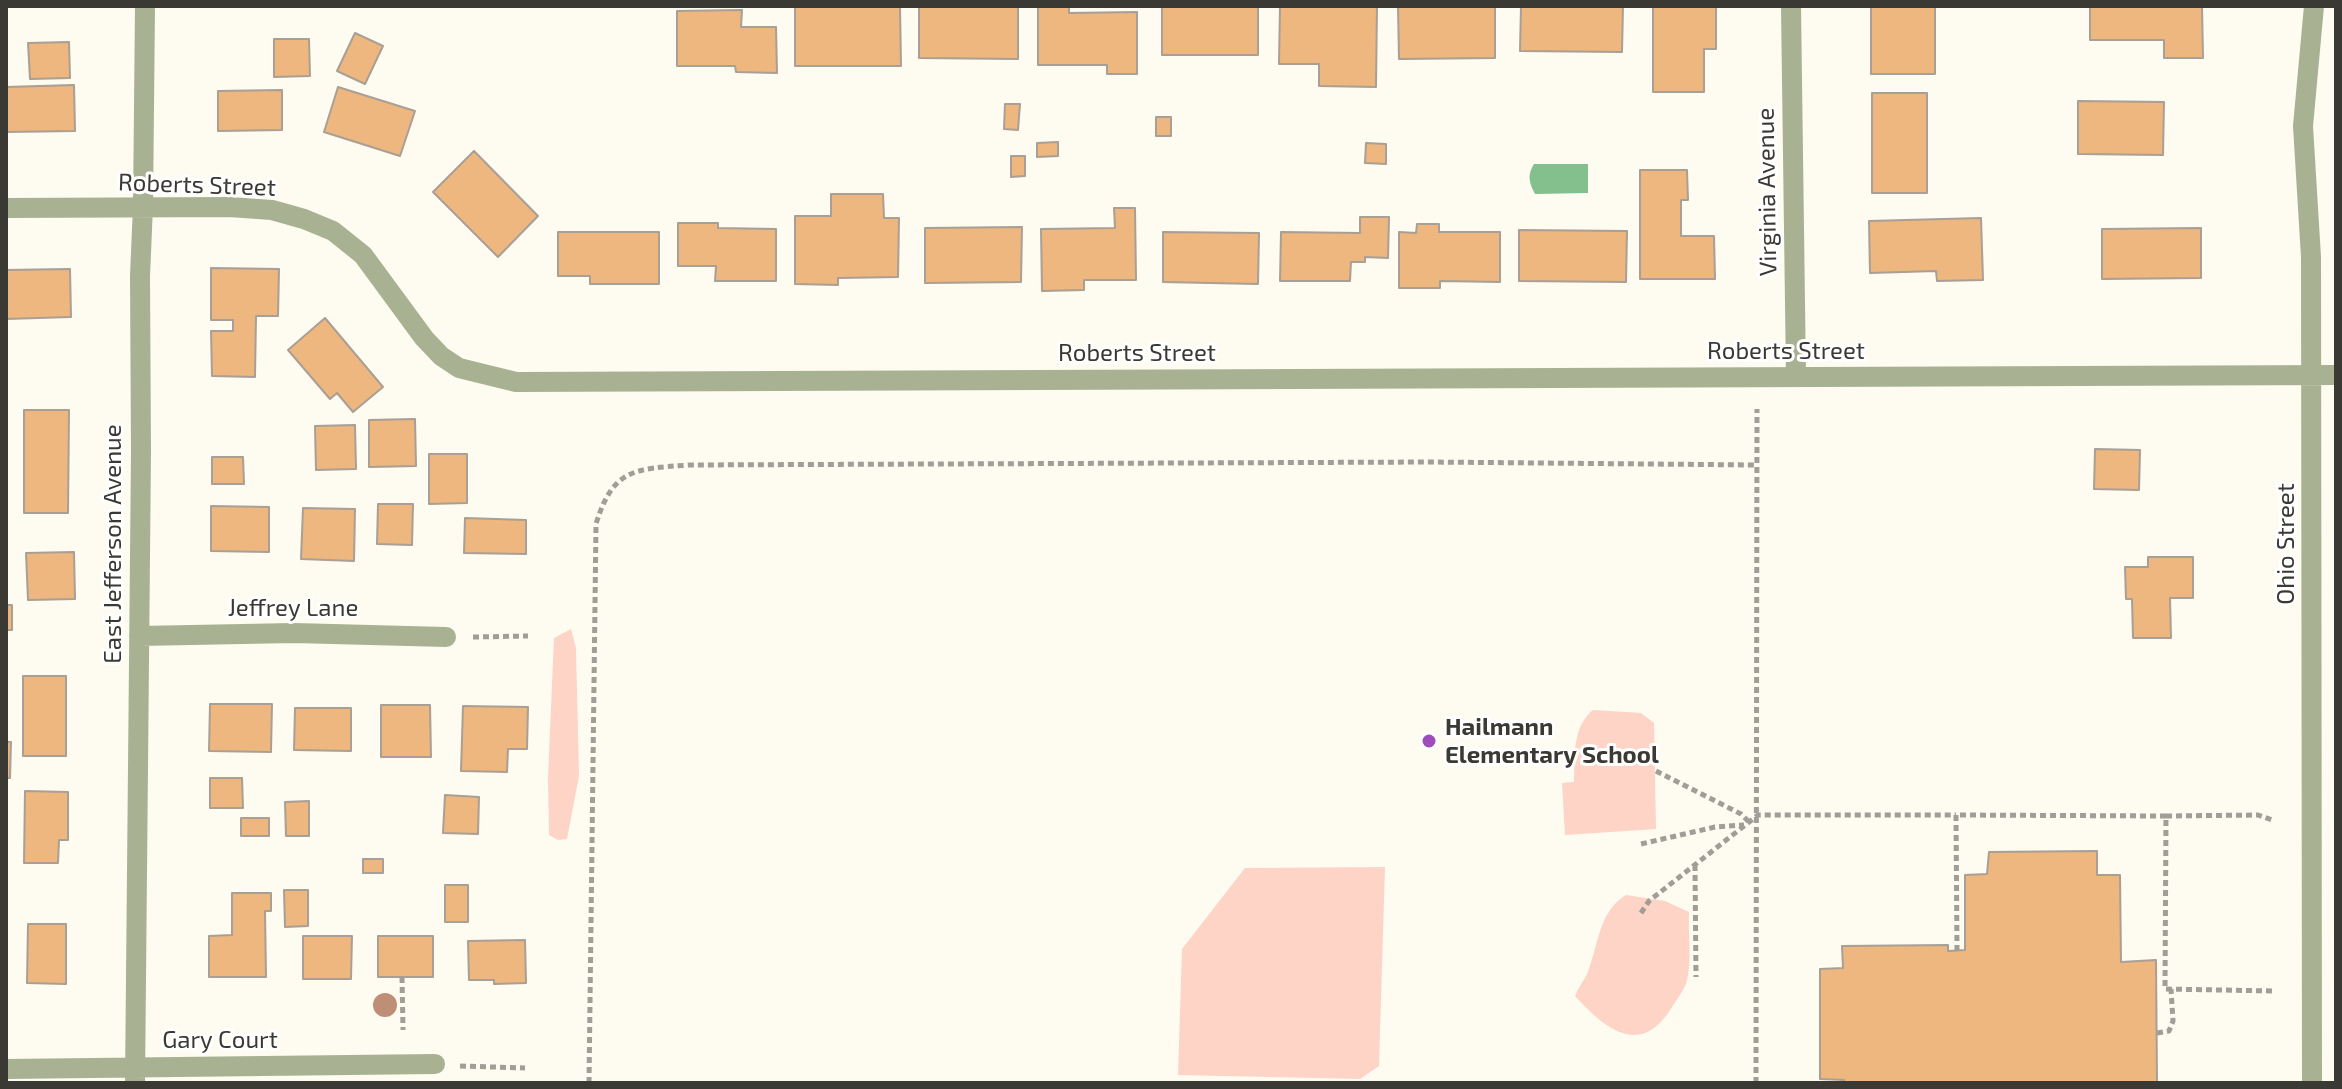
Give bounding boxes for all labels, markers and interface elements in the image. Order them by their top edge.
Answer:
street label: Virginia Avenue [1751,108,1783,276]
street label: Roberts Street [118,168,276,202]
street label: Roberts Street [1707,337,1865,365]
street label: Roberts Street [1058,339,1216,367]
street label: East Jefferson Avenue [99,424,127,664]
street label: Ohio Street [2272,483,2300,605]
street label: Jeffrey Lane [228,594,358,622]
place label: Hailmann Elementary School [1445,713,1659,769]
marker: Hailmann Elementary School [1420,732,1438,750]
street label: Gary Court [162,1026,278,1054]

